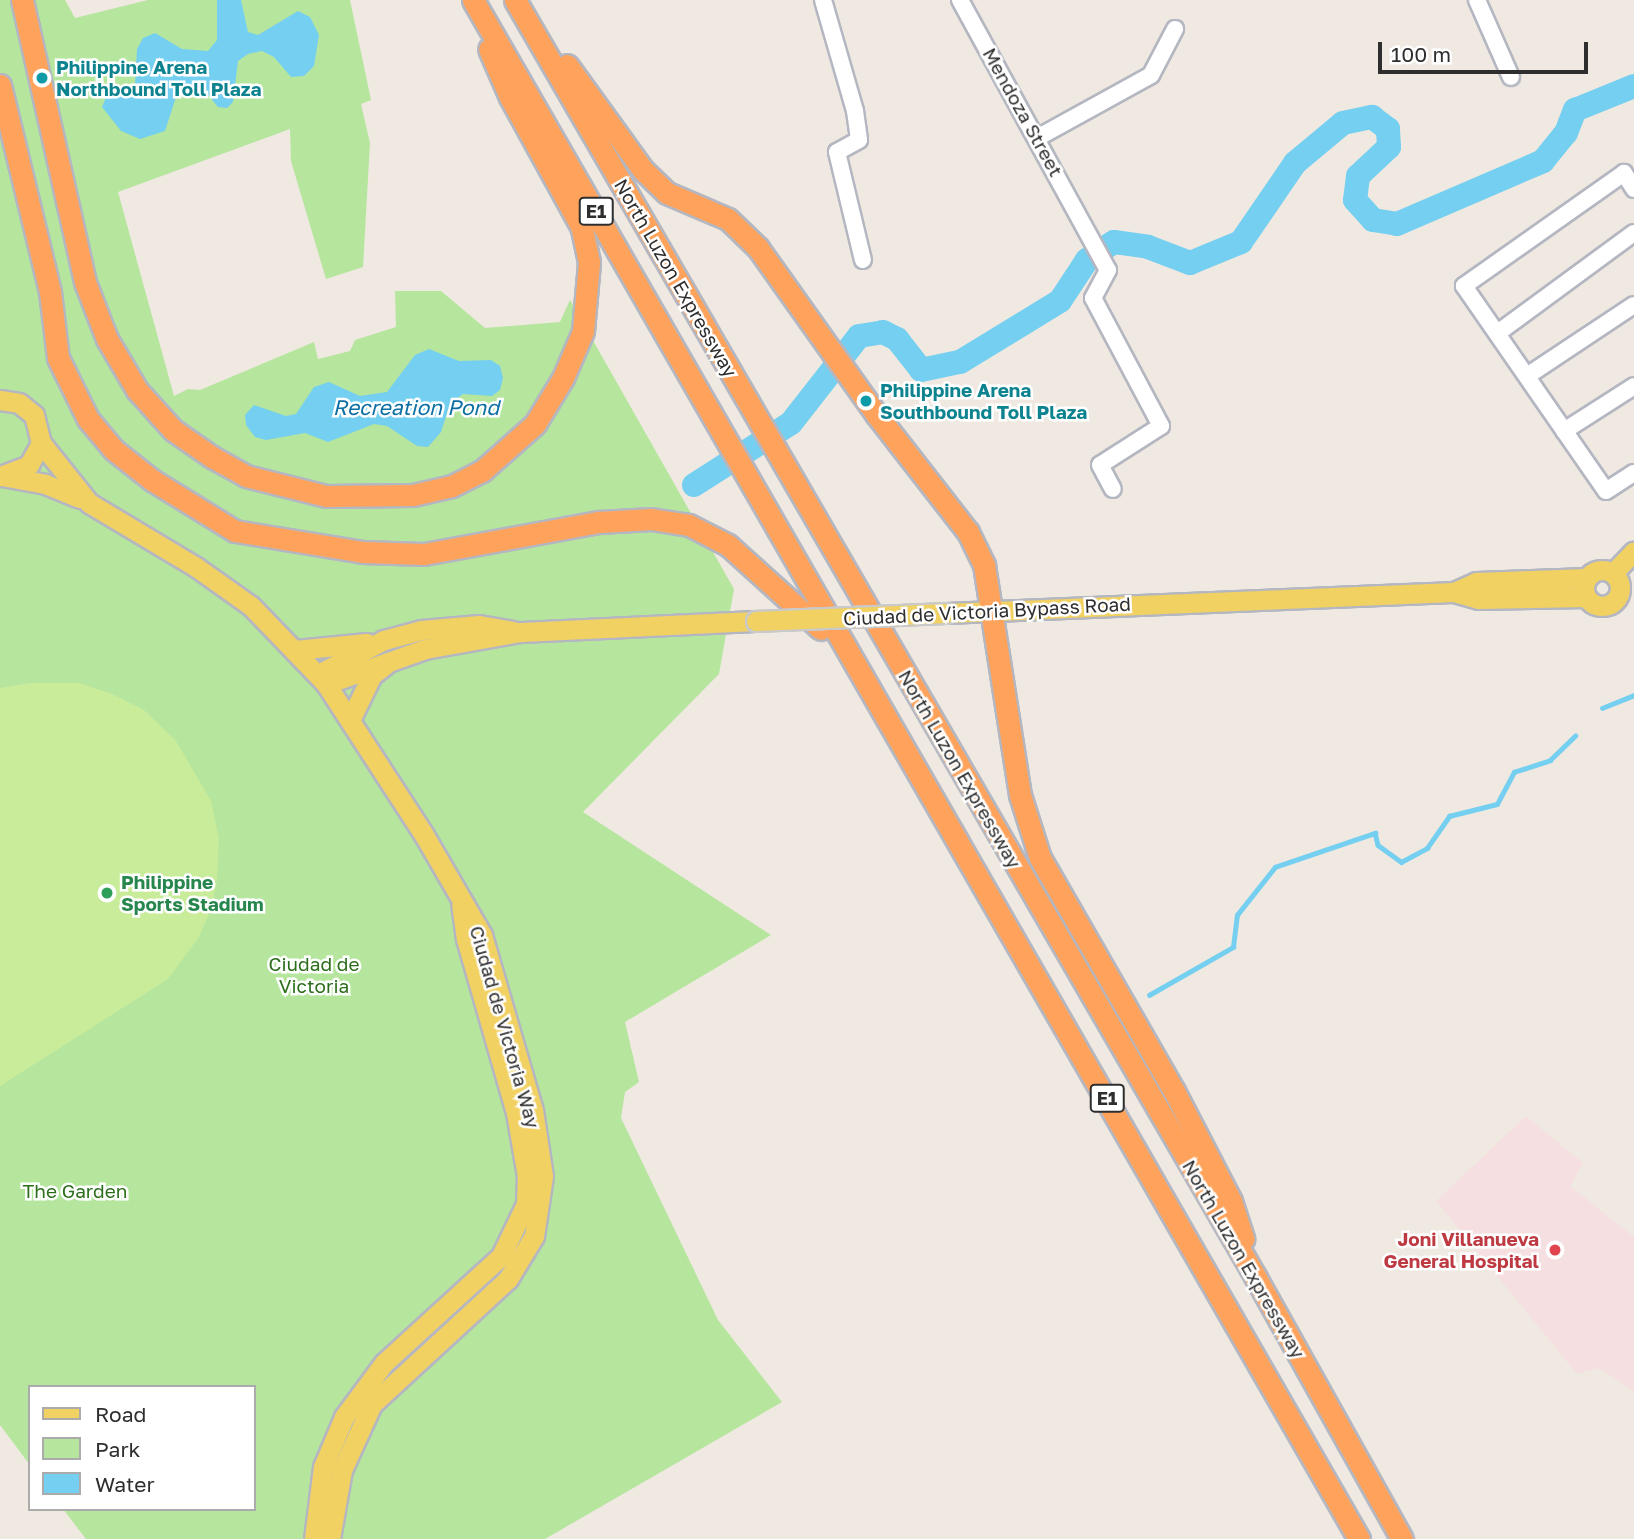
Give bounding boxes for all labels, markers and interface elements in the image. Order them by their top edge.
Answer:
scale bar [1382,28,1592,72]
text: 100 m [1391,41,1451,67]
street label: Mendoza Street [978,44,1068,180]
place label: Philippine Arena Northbound Toll Plaza [56,56,262,100]
marker: Philippine Arena Northbound Toll Plaza [34,70,50,86]
street label: North Luzon Expressway [610,175,742,381]
road number: E1 [578,196,614,226]
place label: Philippine Arena Southbound Toll Plaza [880,379,1087,423]
marker: Philippine Arena Southbound Toll Plaza [858,393,874,409]
water label: Recreation Pond [333,394,499,420]
street label: Ciudad de Victoria Bypass Road [843,592,1131,630]
street label: North Luzon Expressway [894,666,1026,872]
place label: Philippine Sports Stadium [121,871,264,915]
marker: Philippine Sports Stadium [99,885,115,901]
street label: Ciudad de Victoria Way [465,923,545,1131]
park label: Ciudad de Victoria [268,953,360,997]
road number: E1 [1090,1084,1124,1112]
street label: North Luzon Expressway [1178,1156,1310,1362]
park label: The Garden [23,1180,127,1202]
place label: Joni Villanueva General Hospital [1383,1228,1539,1272]
marker: Joni Villanueva General Hospital [1545,1240,1565,1260]
legend [28,1385,256,1511]
text: Road [95,1401,146,1427]
text: Park [95,1436,140,1462]
text: Water [95,1471,155,1497]

